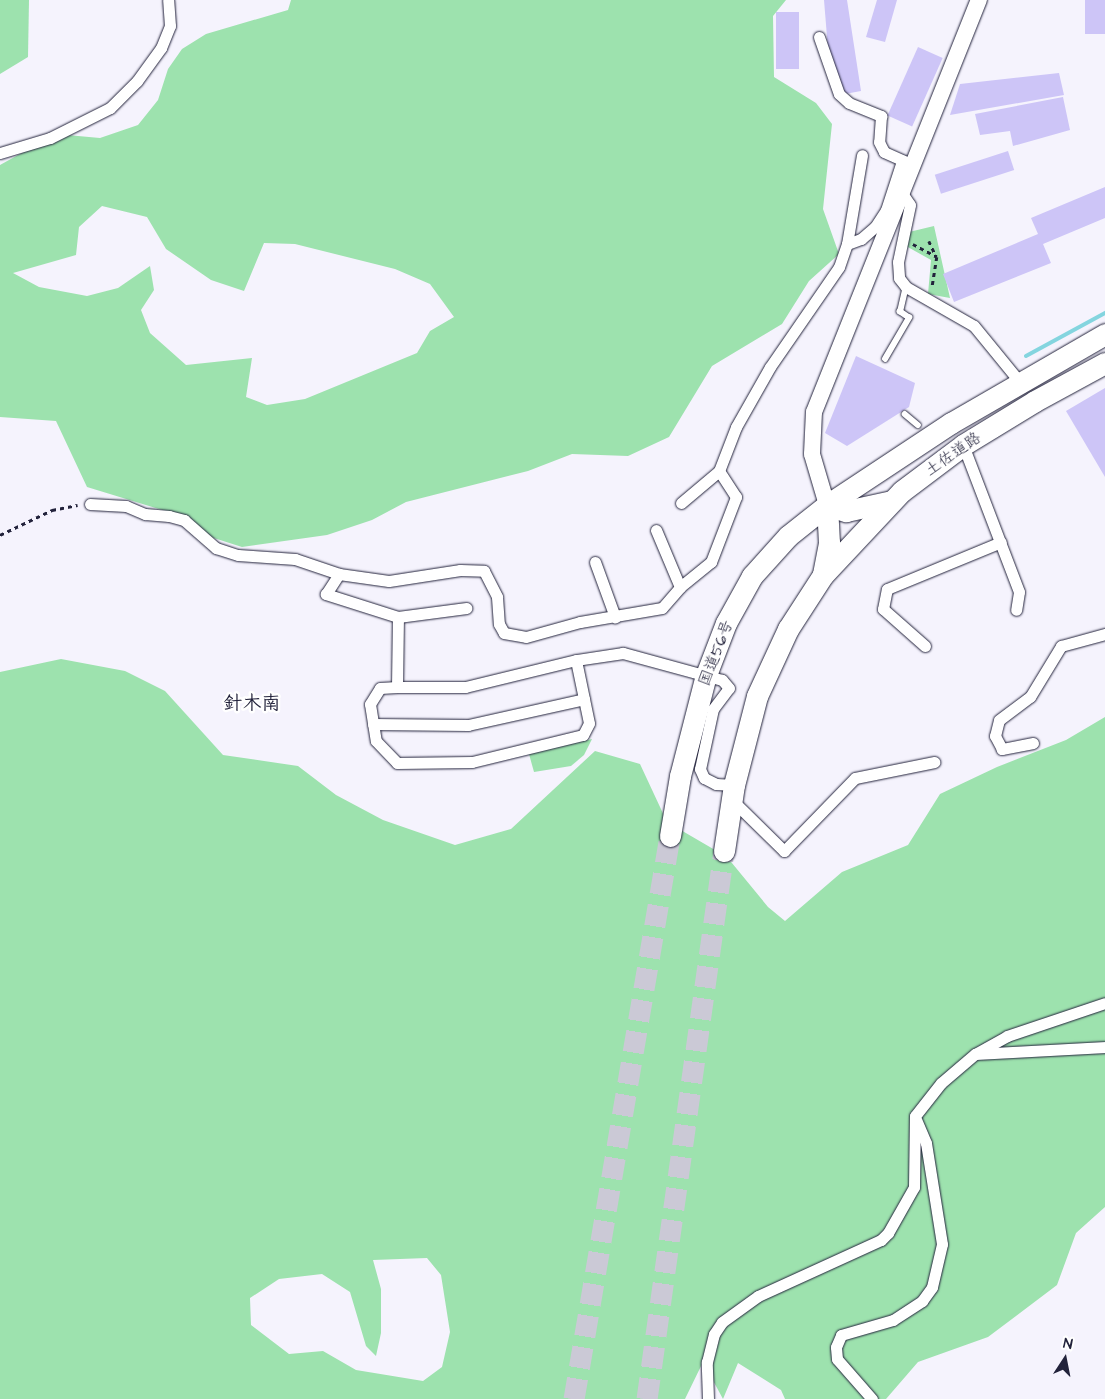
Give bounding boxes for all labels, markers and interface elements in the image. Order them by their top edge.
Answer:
street label: 土佐道路 [921,428,985,480]
street label: 国道56号 [695,617,737,689]
district label: 針木南 [224,693,280,715]
north arrow [1040,1334,1090,1384]
text: N [1062,1334,1074,1355]

